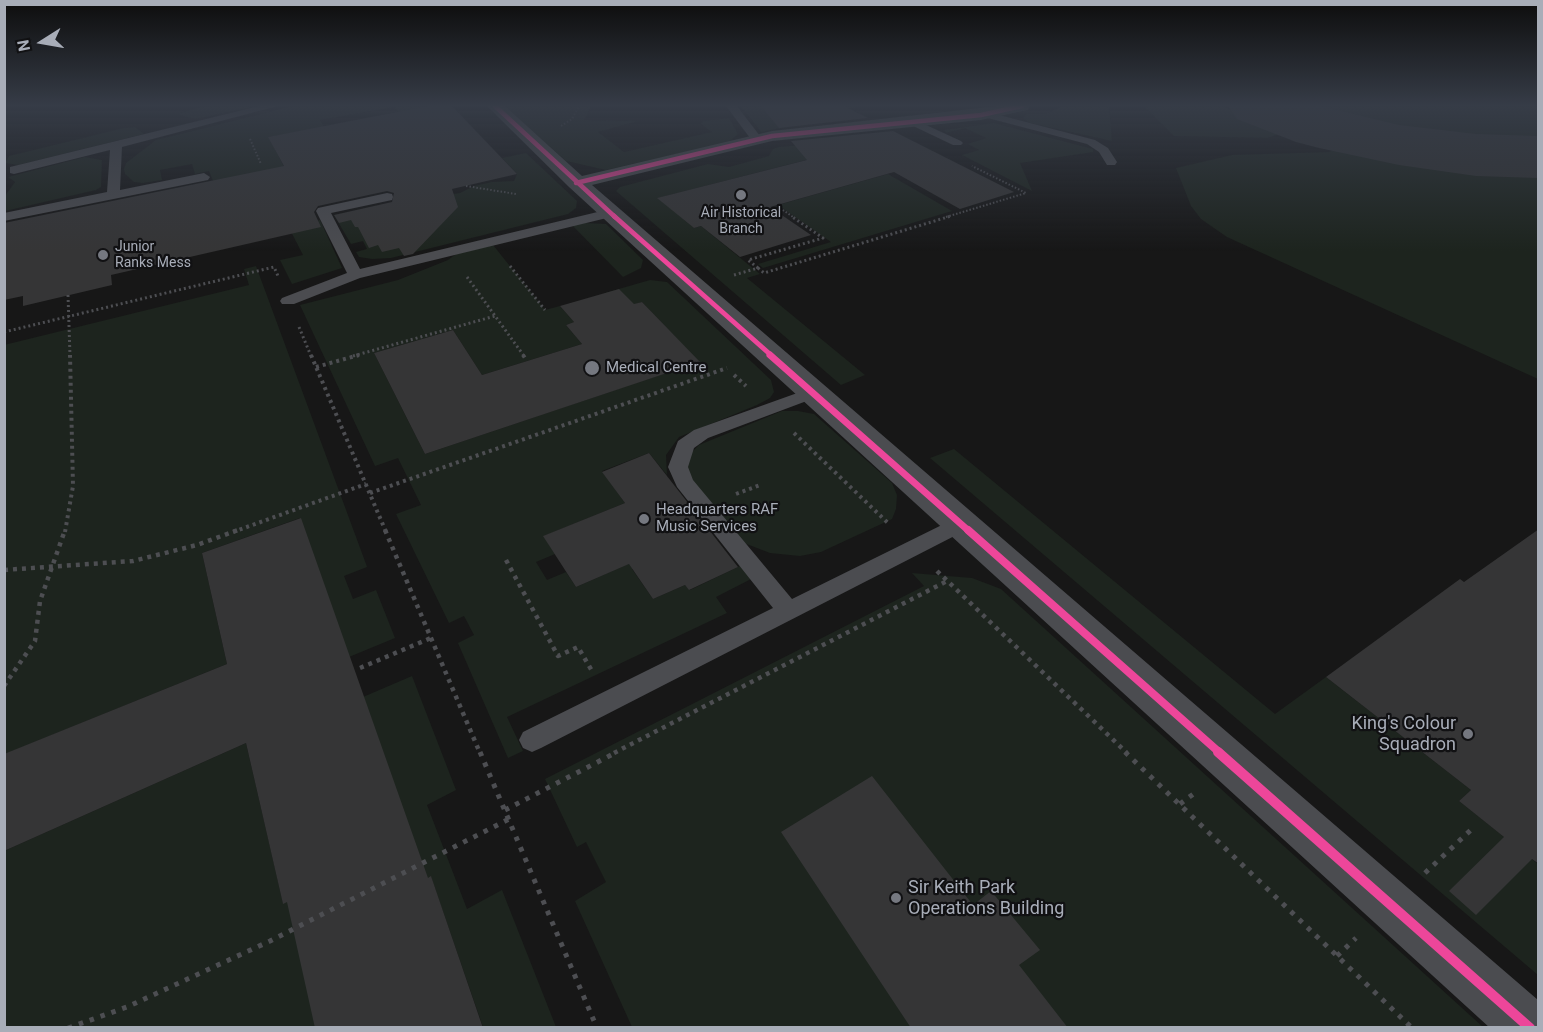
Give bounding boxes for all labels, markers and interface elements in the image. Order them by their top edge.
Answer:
north arrow [12,12,72,72]
text: N [13,38,34,53]
marker: Air Historical Branch [734,188,748,202]
place label: Air Historical Branch [701,205,781,238]
place label: Junior Ranks Mess [115,239,191,272]
marker: Junior Ranks Mess [96,248,110,262]
marker: Medical Centre [583,359,601,377]
place label: Medical Centre [606,359,706,377]
place label: Headquarters RAF Music Services [656,501,778,536]
marker: Headquarters RAF Music Services [637,512,651,526]
place label: King's Colour Squadron [1351,713,1456,756]
marker: King's Colour Squadron [1461,727,1475,741]
place label: Sir Keith Park Operations Building [908,877,1064,920]
marker: Sir Keith Park Operations Building [889,891,903,905]

